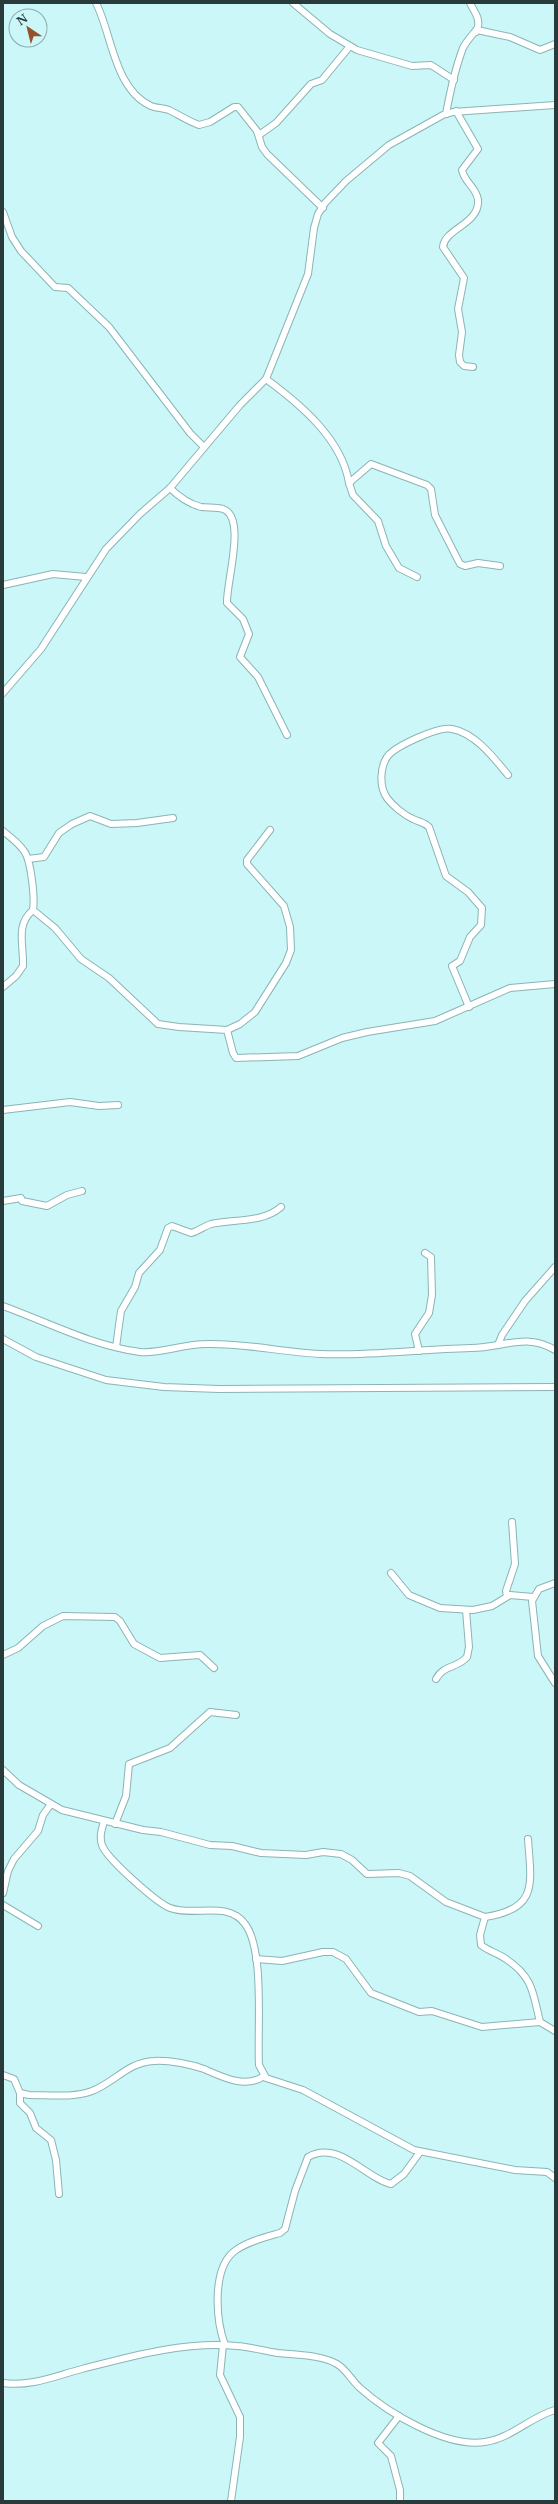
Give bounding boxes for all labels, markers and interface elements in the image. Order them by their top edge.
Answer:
north arrow [8,8,48,48]
text: N [14,11,31,29]

